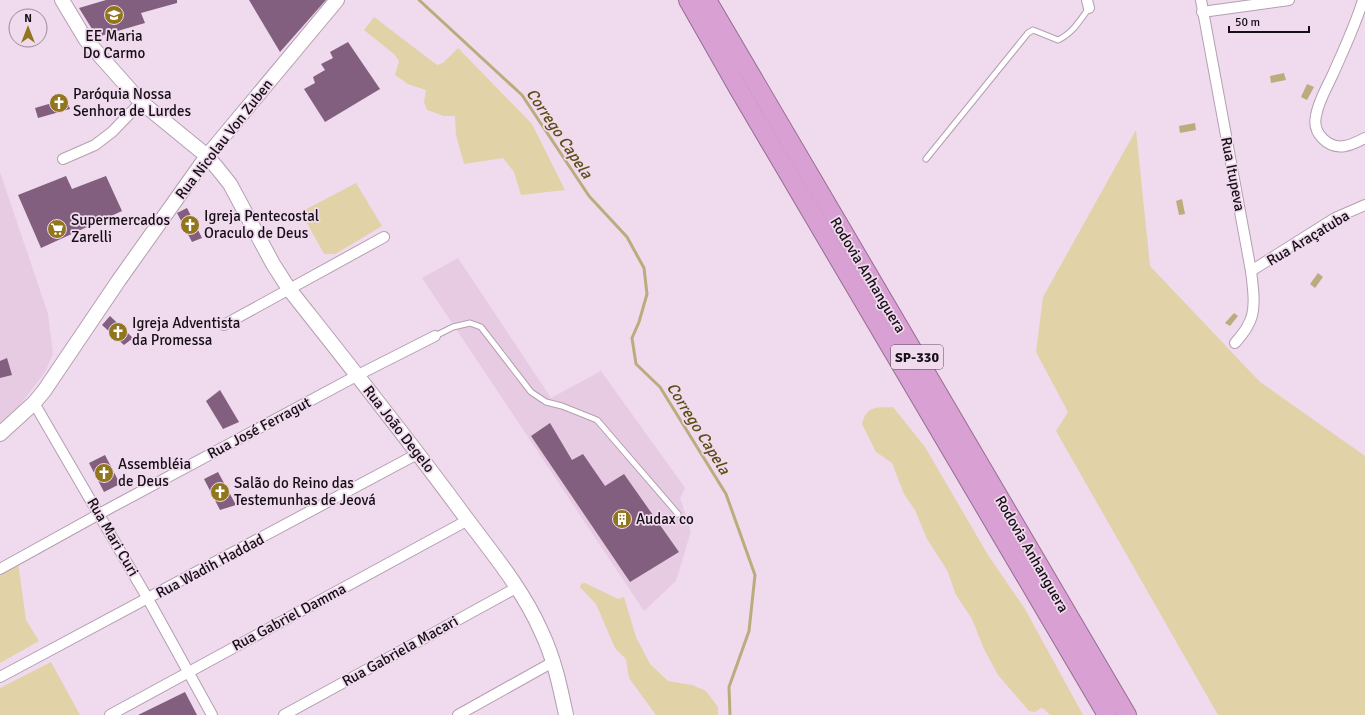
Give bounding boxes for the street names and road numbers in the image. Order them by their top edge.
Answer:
street label: Rua Nicolau Von Zuben [172,75,276,203]
street label: Rua Itupeva [1217,135,1249,213]
street label: Rua Araçatuba [1263,206,1353,270]
street label: Rodovia Anhanguera [826,214,910,336]
road number: SP-330 [891,345,943,369]
street label: Rua João Degelo [359,382,439,476]
street label: Rua José Ferragut [204,393,314,463]
street label: Rodovia Anhanguera [991,492,1073,616]
street label: Rua Mari Curi [83,495,143,579]
street label: Rua Wadih Haddad [153,530,267,602]
street label: Rua Gabriel Damma [229,579,349,655]
street label: Rua Gabriela Macari [339,612,461,690]

